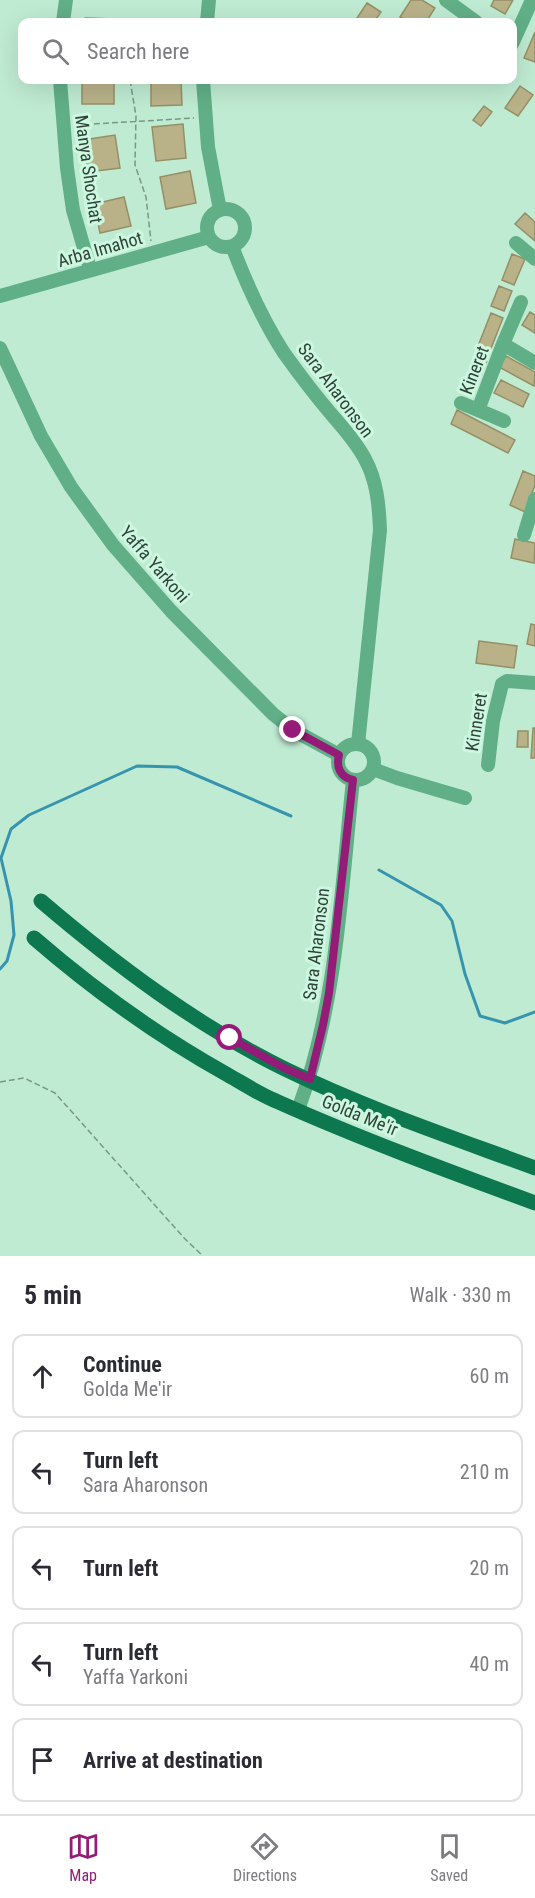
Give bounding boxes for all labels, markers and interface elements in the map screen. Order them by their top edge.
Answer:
search box [18,18,517,84]
icon: search [39,35,72,68]
text: Search here [87,39,189,64]
street label: Manya Shochat [71,114,107,224]
street label: Arba Imahot [55,227,145,271]
street label: Sara Aharonson [294,339,378,441]
street label: Kineret [455,343,493,397]
street label: Yaffa Yarkoni [116,521,194,607]
street label: Kinneret [461,691,491,753]
route end [279,716,305,742]
street label: Sara Aharonson [299,887,333,1001]
route start [216,1024,242,1050]
street label: Golda Me'ir [319,1090,402,1140]
text: 5 min [24,1280,82,1310]
text: Walk · 330 m [410,1283,511,1307]
text: Continue [83,1352,162,1377]
icon: ahead [26,1360,59,1393]
text: 60 m [470,1364,509,1388]
text: Golda Me'ir [83,1377,172,1401]
text: Turn left [83,1448,158,1473]
icon: left [26,1456,59,1489]
text: 210 m [460,1460,509,1484]
text: Sara Aharonson [83,1473,208,1497]
icon: left [26,1552,59,1585]
text: Turn left [83,1556,158,1581]
text: 20 m [470,1556,509,1580]
text: Turn left [83,1640,158,1665]
icon: left [26,1648,59,1681]
text: 40 m [470,1652,509,1676]
text: Yaffa Yarkoni [83,1665,188,1689]
icon: arrive [26,1744,59,1777]
text: Arrive at destination [83,1748,263,1773]
tab: Map [67,1830,100,1885]
tab: Directions [233,1830,297,1885]
tab: Saved [430,1830,468,1885]

